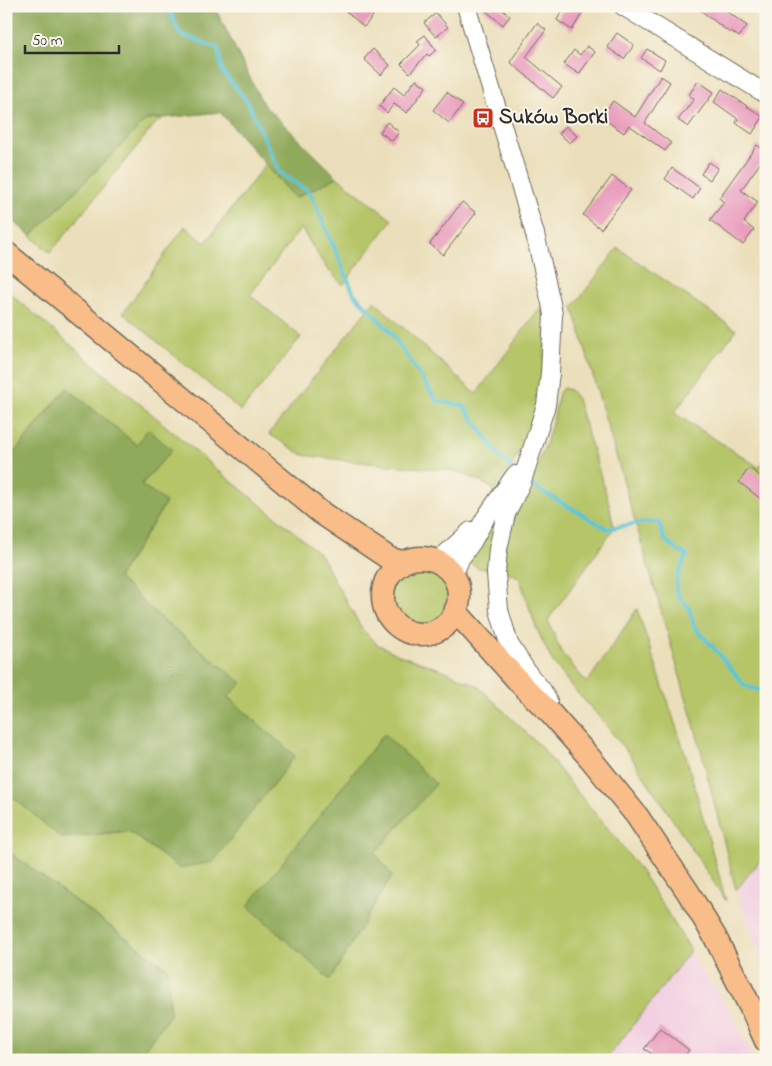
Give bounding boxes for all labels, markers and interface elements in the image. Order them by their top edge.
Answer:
scale bar [25,22,119,54]
text: 50 m [32,30,63,52]
place label: Suków Borki [499,103,608,133]
bus stop icon: Suków Borki [471,106,495,130]

